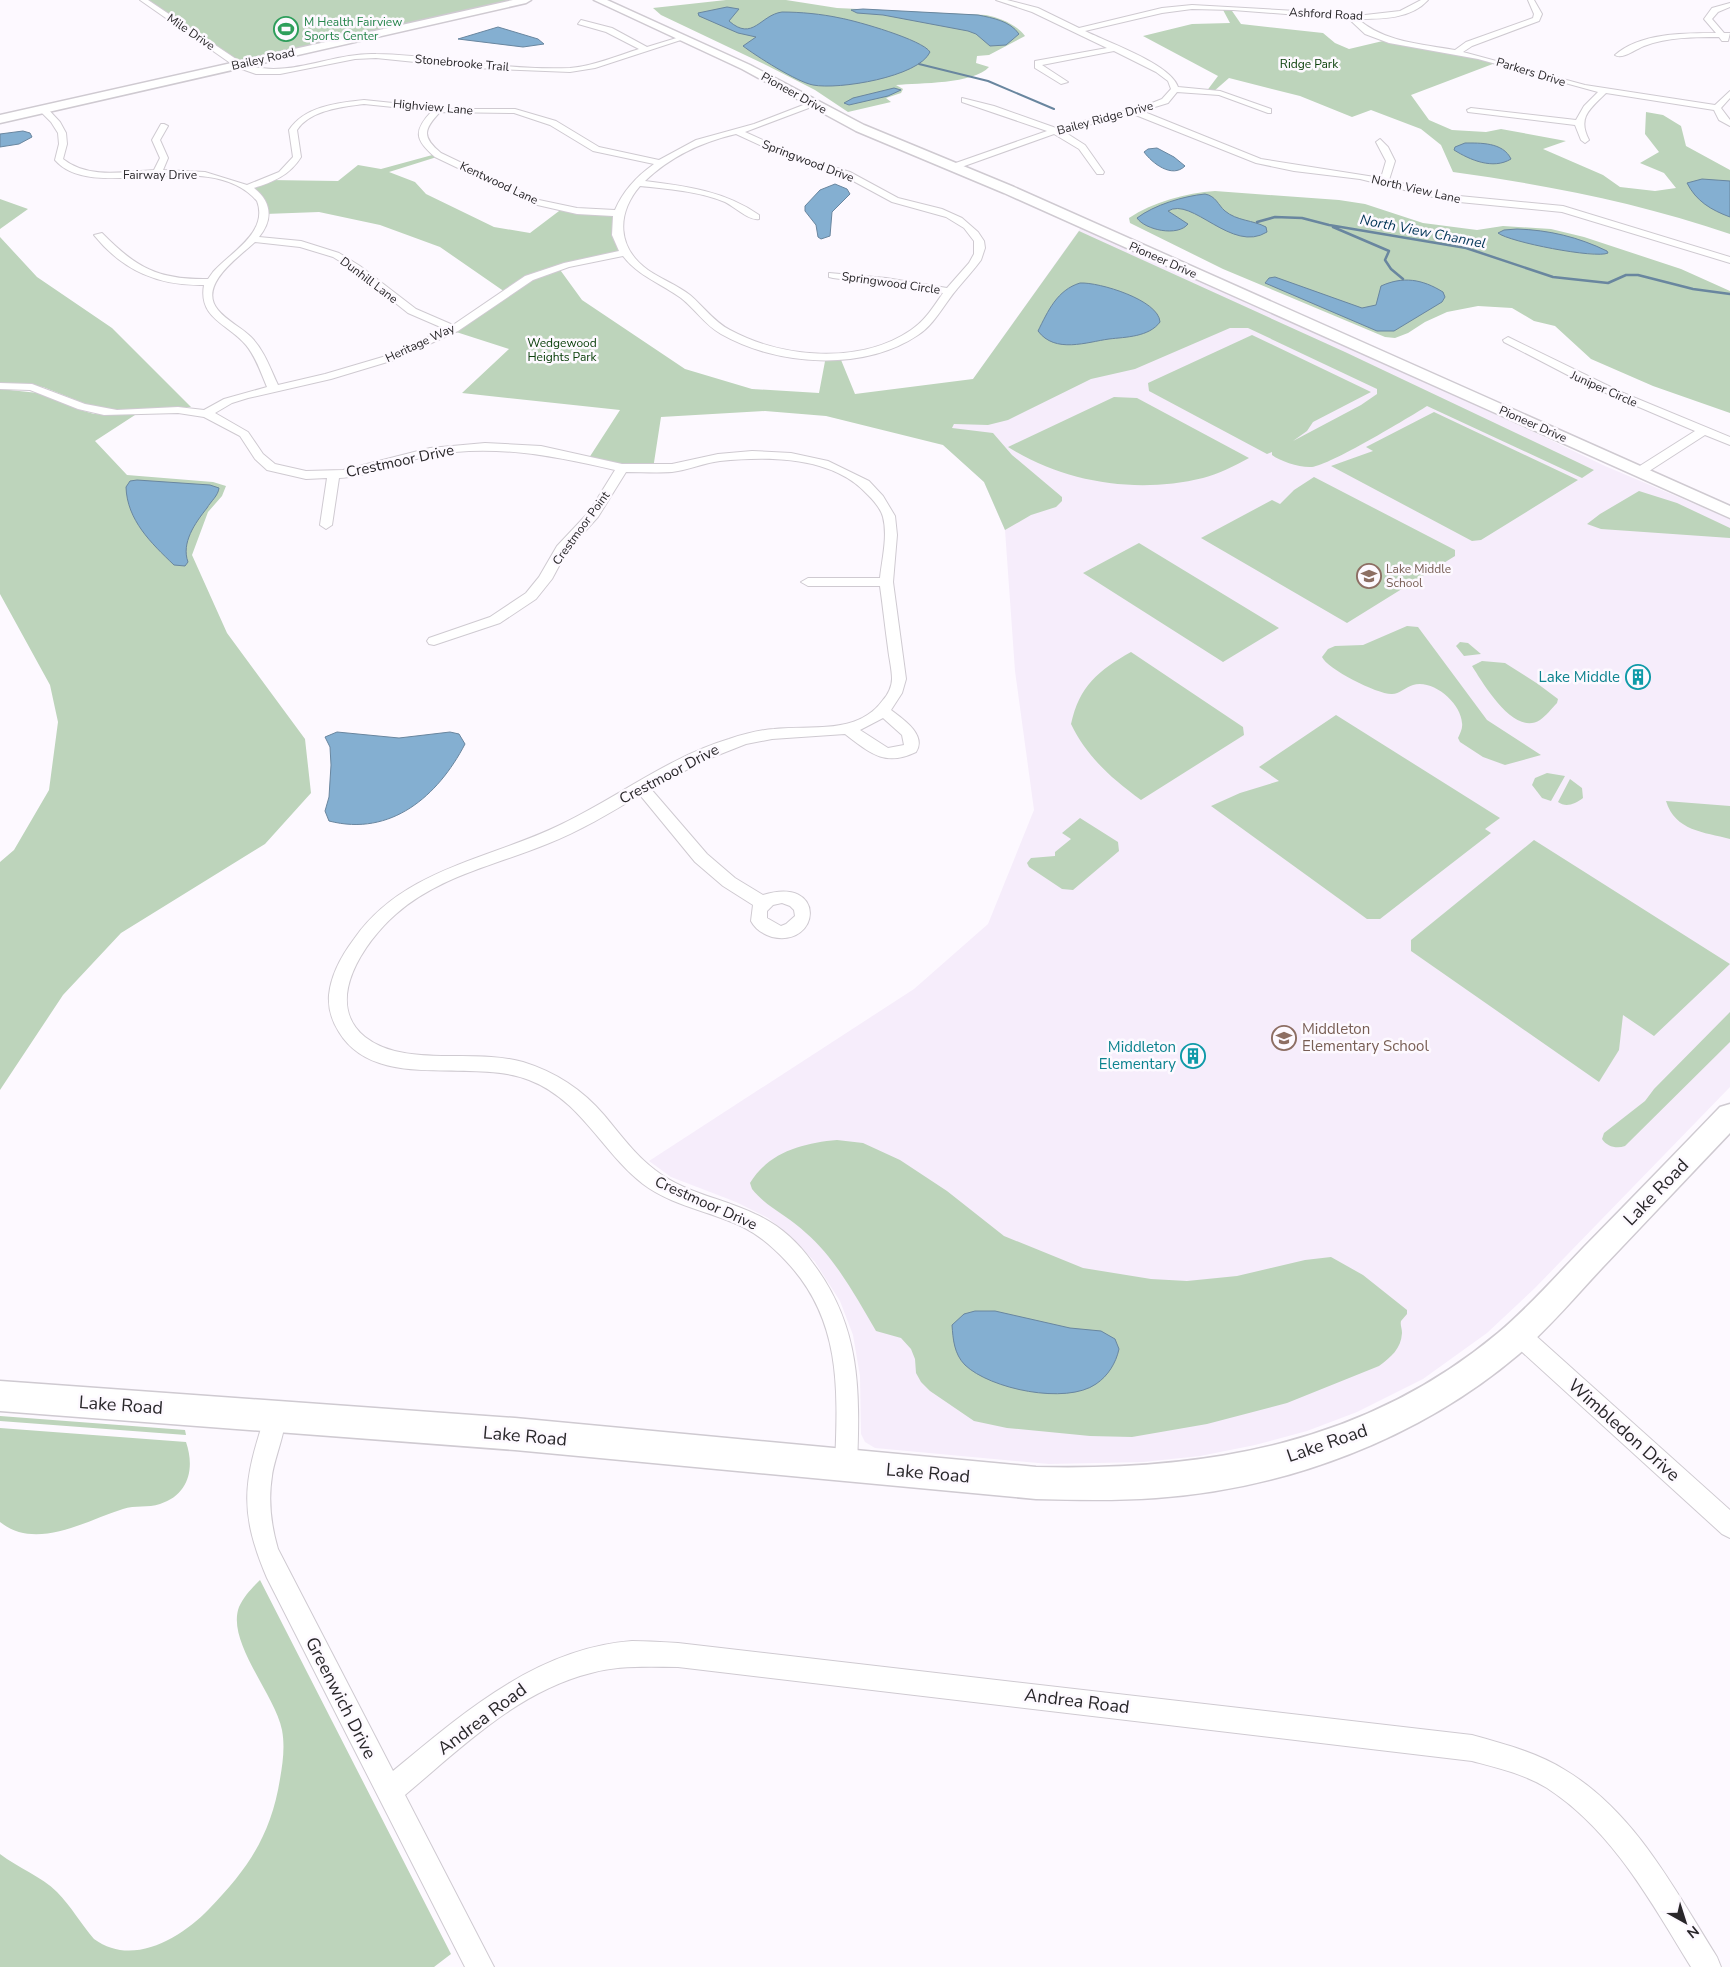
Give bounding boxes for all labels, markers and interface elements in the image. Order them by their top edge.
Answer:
street label: Ashford Road [1289,4,1363,24]
street label: Mile Drive [164,10,218,54]
place label: M Health Fairview Sports Center [304,14,402,44]
sports icon: M Health Fairview Sports Center [273,16,299,42]
street label: Bailey Road [230,44,296,74]
street label: Stonebrooke Trail [414,51,510,75]
street label: Parkers Drive [1494,54,1568,90]
park label: Ridge Park [1280,56,1339,72]
street label: Pioneer Drive [758,68,830,118]
street label: Highview Lane [392,96,474,118]
street label: Bailey Ridge Drive [1055,97,1155,139]
street label: Springwood Drive [760,136,856,186]
street label: Kentwood Lane [457,158,541,208]
street label: Fairway Drive [123,167,197,183]
street label: North View Lane [1370,171,1462,207]
water label: North View Channel [1358,210,1487,253]
street label: Pioneer Drive [1127,238,1199,282]
street label: Dunhill Lane [337,253,401,307]
street label: Springwood Circle [841,268,941,298]
street label: Heritage Way [383,320,458,366]
park label: Wedgewood Heights Park [527,335,598,365]
street label: Juniper Circle [1567,367,1640,411]
street label: Pioneer Drive [1497,402,1569,446]
street label: Crestmoor Drive [344,440,456,482]
street label: Crestmoor Point [549,487,614,568]
place label: Lake Middle School [1386,561,1451,591]
school or university icon: Lake Middle School [1356,563,1382,589]
building icon: Lake Middle [1625,664,1651,690]
place label: Lake Middle [1539,667,1620,687]
street label: Crestmoor Drive [616,739,722,809]
place label: Middleton Elementary School [1302,1019,1429,1056]
school or university icon: Middleton Elementary School [1271,1025,1297,1051]
place label: Middleton Elementary [1099,1037,1176,1074]
building icon: Middleton Elementary [1180,1043,1206,1069]
street label: Lake Road [1618,1153,1694,1231]
street label: Crestmoor Drive [652,1171,760,1235]
street label: Wimbledon Drive [1563,1373,1685,1487]
street label: Lake Road [78,1390,164,1420]
street label: Lake Road [1283,1418,1371,1468]
street label: Lake Road [482,1420,568,1452]
street label: Lake Road [885,1457,971,1489]
street label: Greenwich Drive [300,1633,382,1763]
street label: Andrea Road [433,1678,531,1760]
street label: Andrea Road [1023,1683,1131,1719]
north arrow [1660,1897,1710,1947]
text: N [1683,1921,1703,1942]

